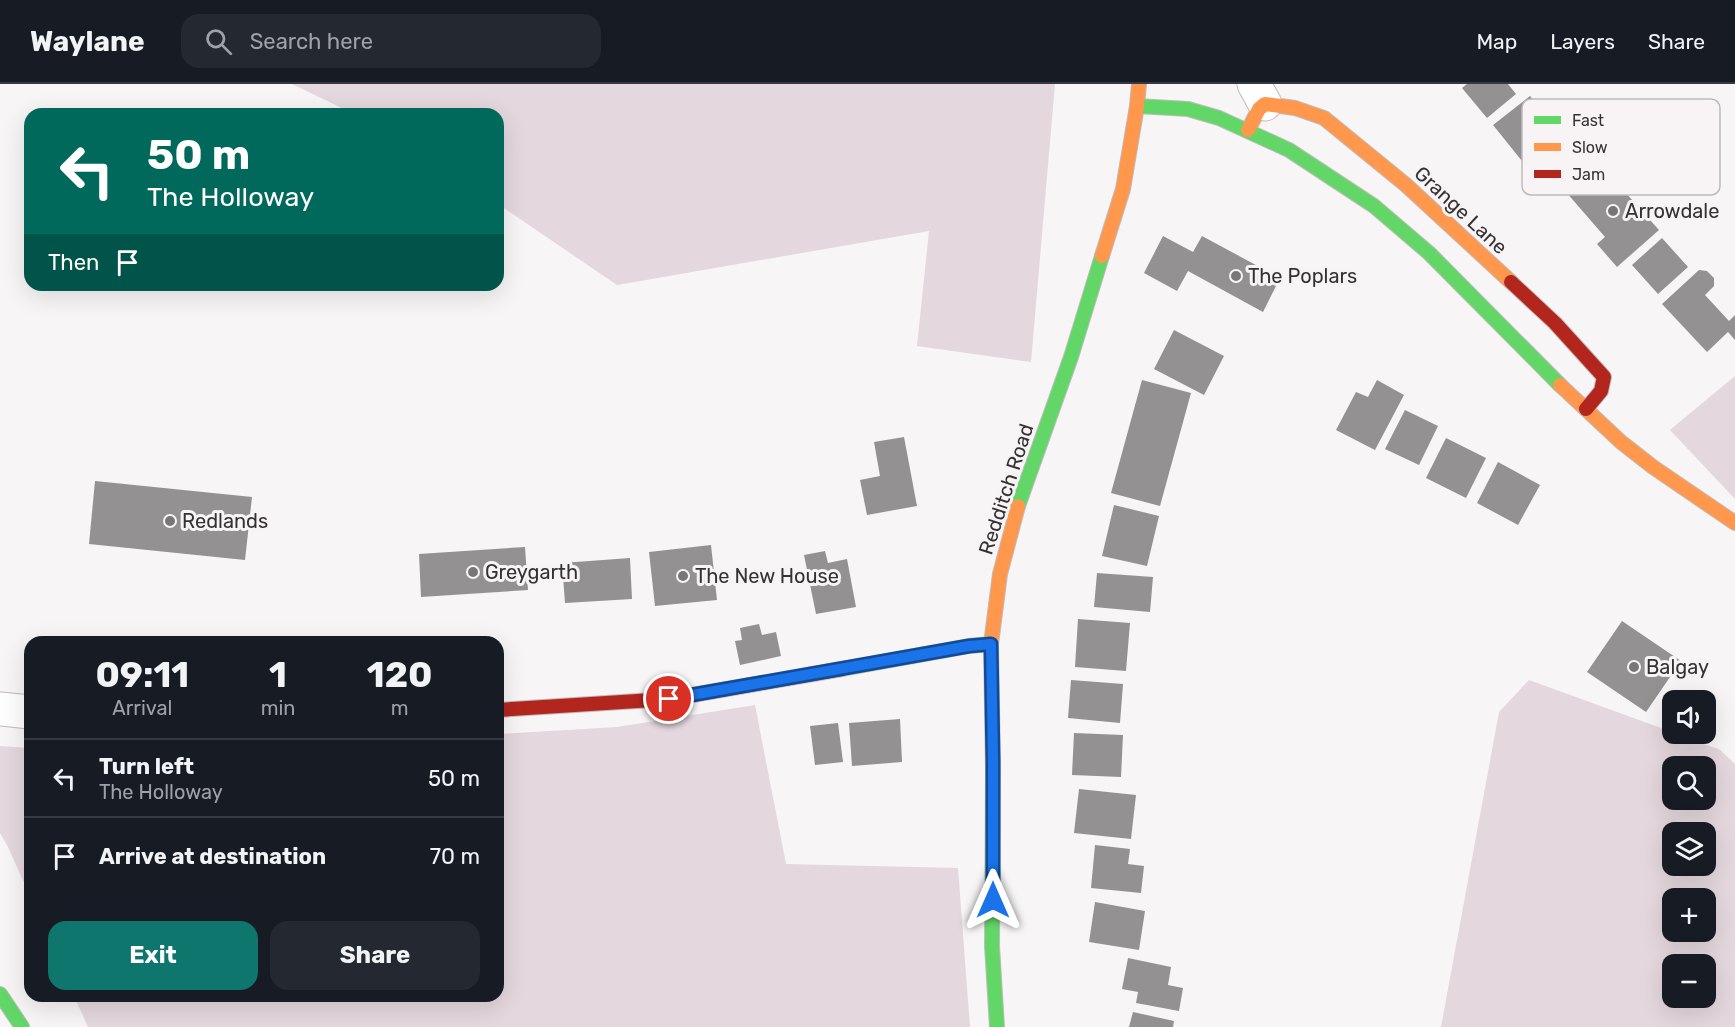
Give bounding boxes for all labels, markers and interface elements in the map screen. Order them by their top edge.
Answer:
search box [181,14,601,68]
text: Waylane [30,25,145,58]
icon: search [202,25,235,58]
text: Search here [250,28,373,55]
text: Map [1476,29,1517,54]
text: Layers [1550,29,1615,54]
text: Share [1648,29,1705,54]
legend [1522,99,1720,195]
text: Fast [1572,111,1604,130]
text: 50 m [147,130,250,180]
icon: left [48,132,126,210]
text: Slow [1572,138,1608,157]
street label: Grange Lane [1410,161,1512,259]
text: Jam [1572,165,1605,184]
text: The Holloway [147,181,314,213]
place label: Arrowdale [1625,199,1719,223]
marker: Arrowdale [1606,204,1620,218]
icon: arrive [111,246,144,279]
text: Then [48,249,99,276]
place label: The Poplars [1248,264,1357,288]
marker: The Poplars [1229,269,1243,283]
street label: Redditch Road [974,421,1038,557]
place label: Redlands [182,509,268,533]
marker: Redlands [163,514,177,528]
place label: Greygarth [485,560,578,584]
place label: The New House [695,564,839,588]
marker: Greygarth [466,565,480,579]
marker: The New House [676,569,690,583]
text: 09:11 [95,653,189,696]
text: 1 [269,653,287,696]
text: 120 [367,653,433,696]
place label: Balgay [1646,655,1709,679]
marker: Balgay [1627,660,1641,674]
pin [643,673,694,724]
icon: arrive [652,682,685,715]
map controls [1662,690,1716,1008]
button: sound [1662,690,1716,744]
text: Arrival [112,696,172,720]
text: min [261,696,295,720]
text: m [391,696,409,720]
text: Turn left [99,753,194,780]
button: search [1662,756,1716,810]
icon: left [48,762,81,795]
text: 50 m [428,765,480,792]
text: The Holloway [99,780,223,804]
button: layers [1662,822,1716,876]
icon: arrive [48,840,81,873]
text: Arrive at destination [99,843,326,870]
text: 70 m [430,843,480,870]
position arrow [961,868,1025,932]
button: + [1662,888,1716,942]
button: Exit [48,921,258,990]
button: Share [270,921,480,990]
button: − [1662,954,1716,1008]

